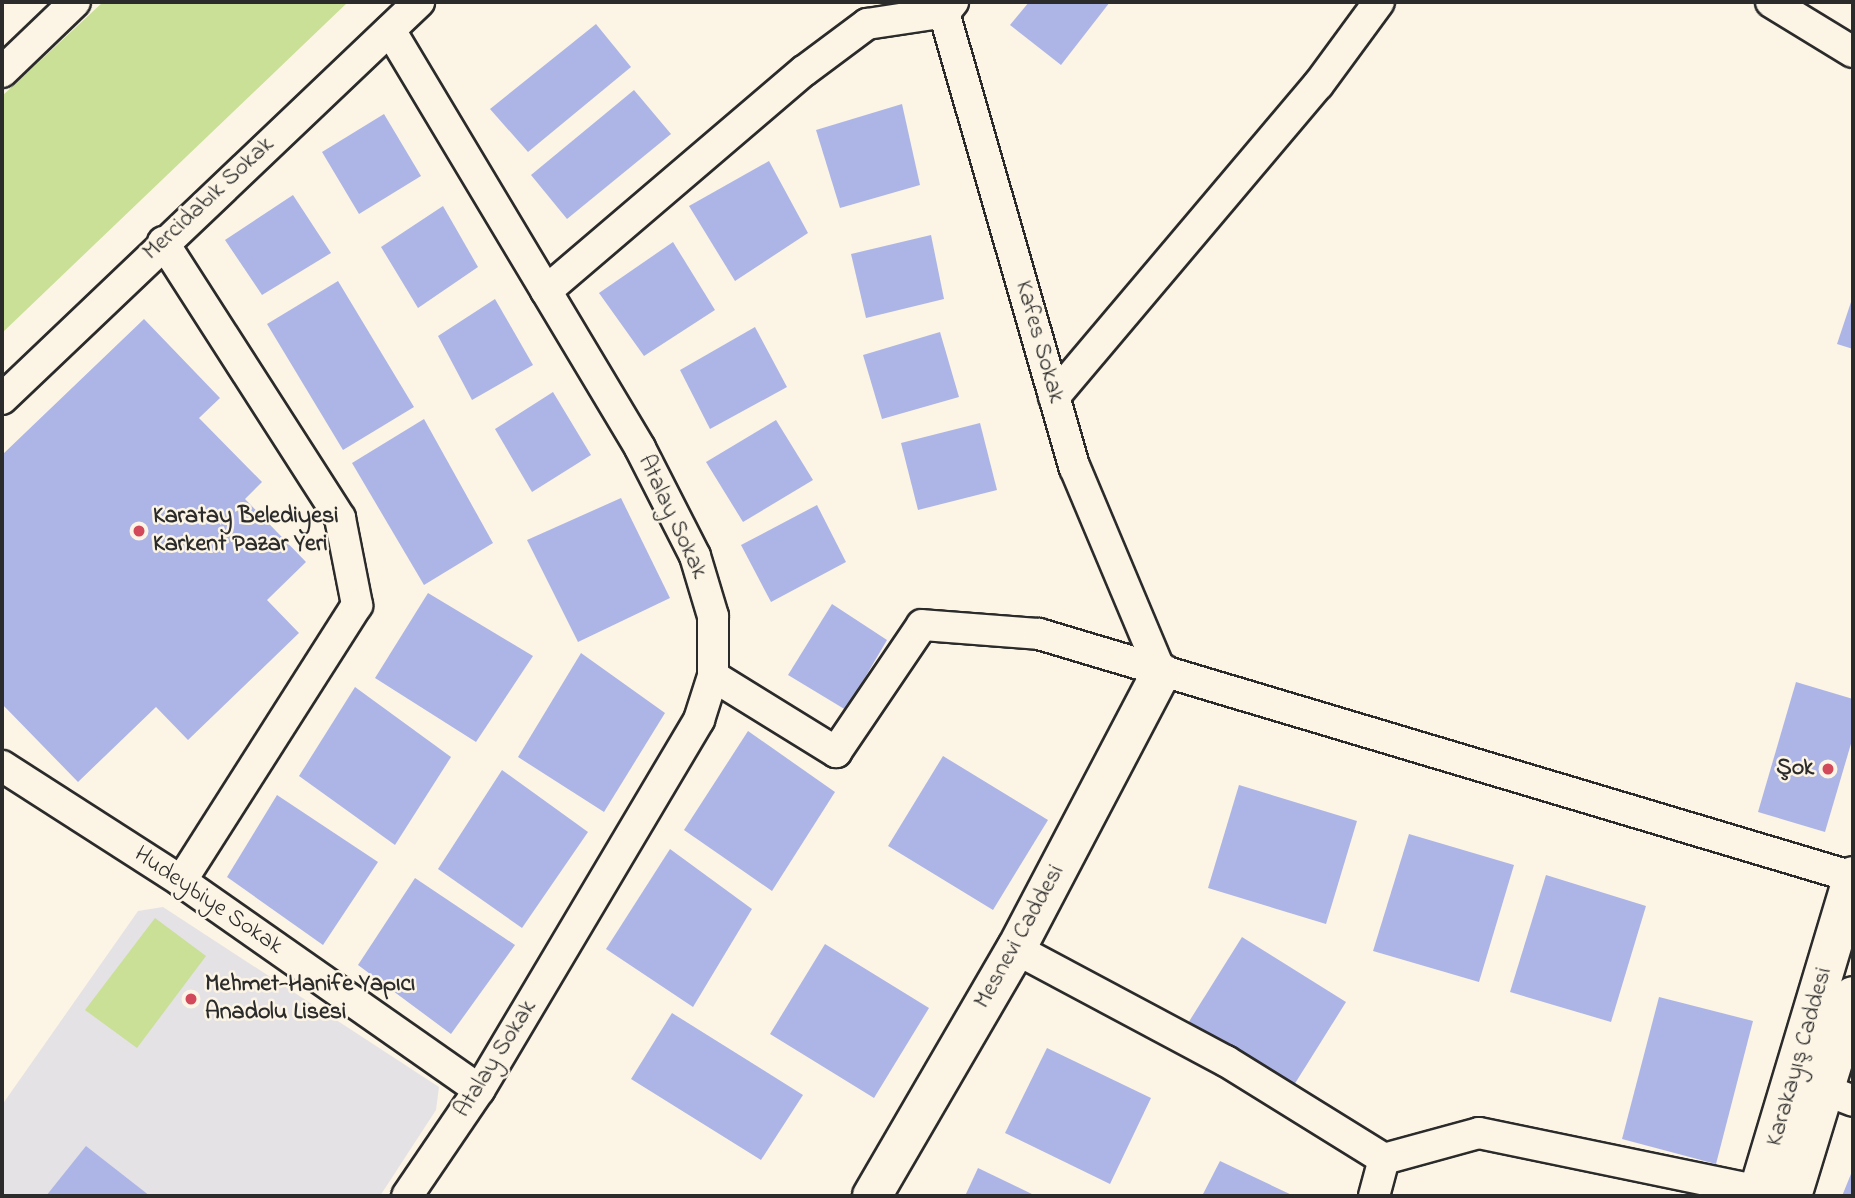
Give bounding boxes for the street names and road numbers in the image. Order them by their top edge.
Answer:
street label: Mercidabık Sokak [137,131,281,267]
street label: Kafes Sokak [1008,278,1070,406]
street label: Atalay Sokak [631,451,713,583]
street label: Hudeybiye Sokak [128,841,288,961]
street label: Mesnevi Caddesi [969,860,1071,1014]
street label: Karakayış Caddesi [1761,964,1839,1150]
street label: Atalay Sokak [448,995,544,1123]

